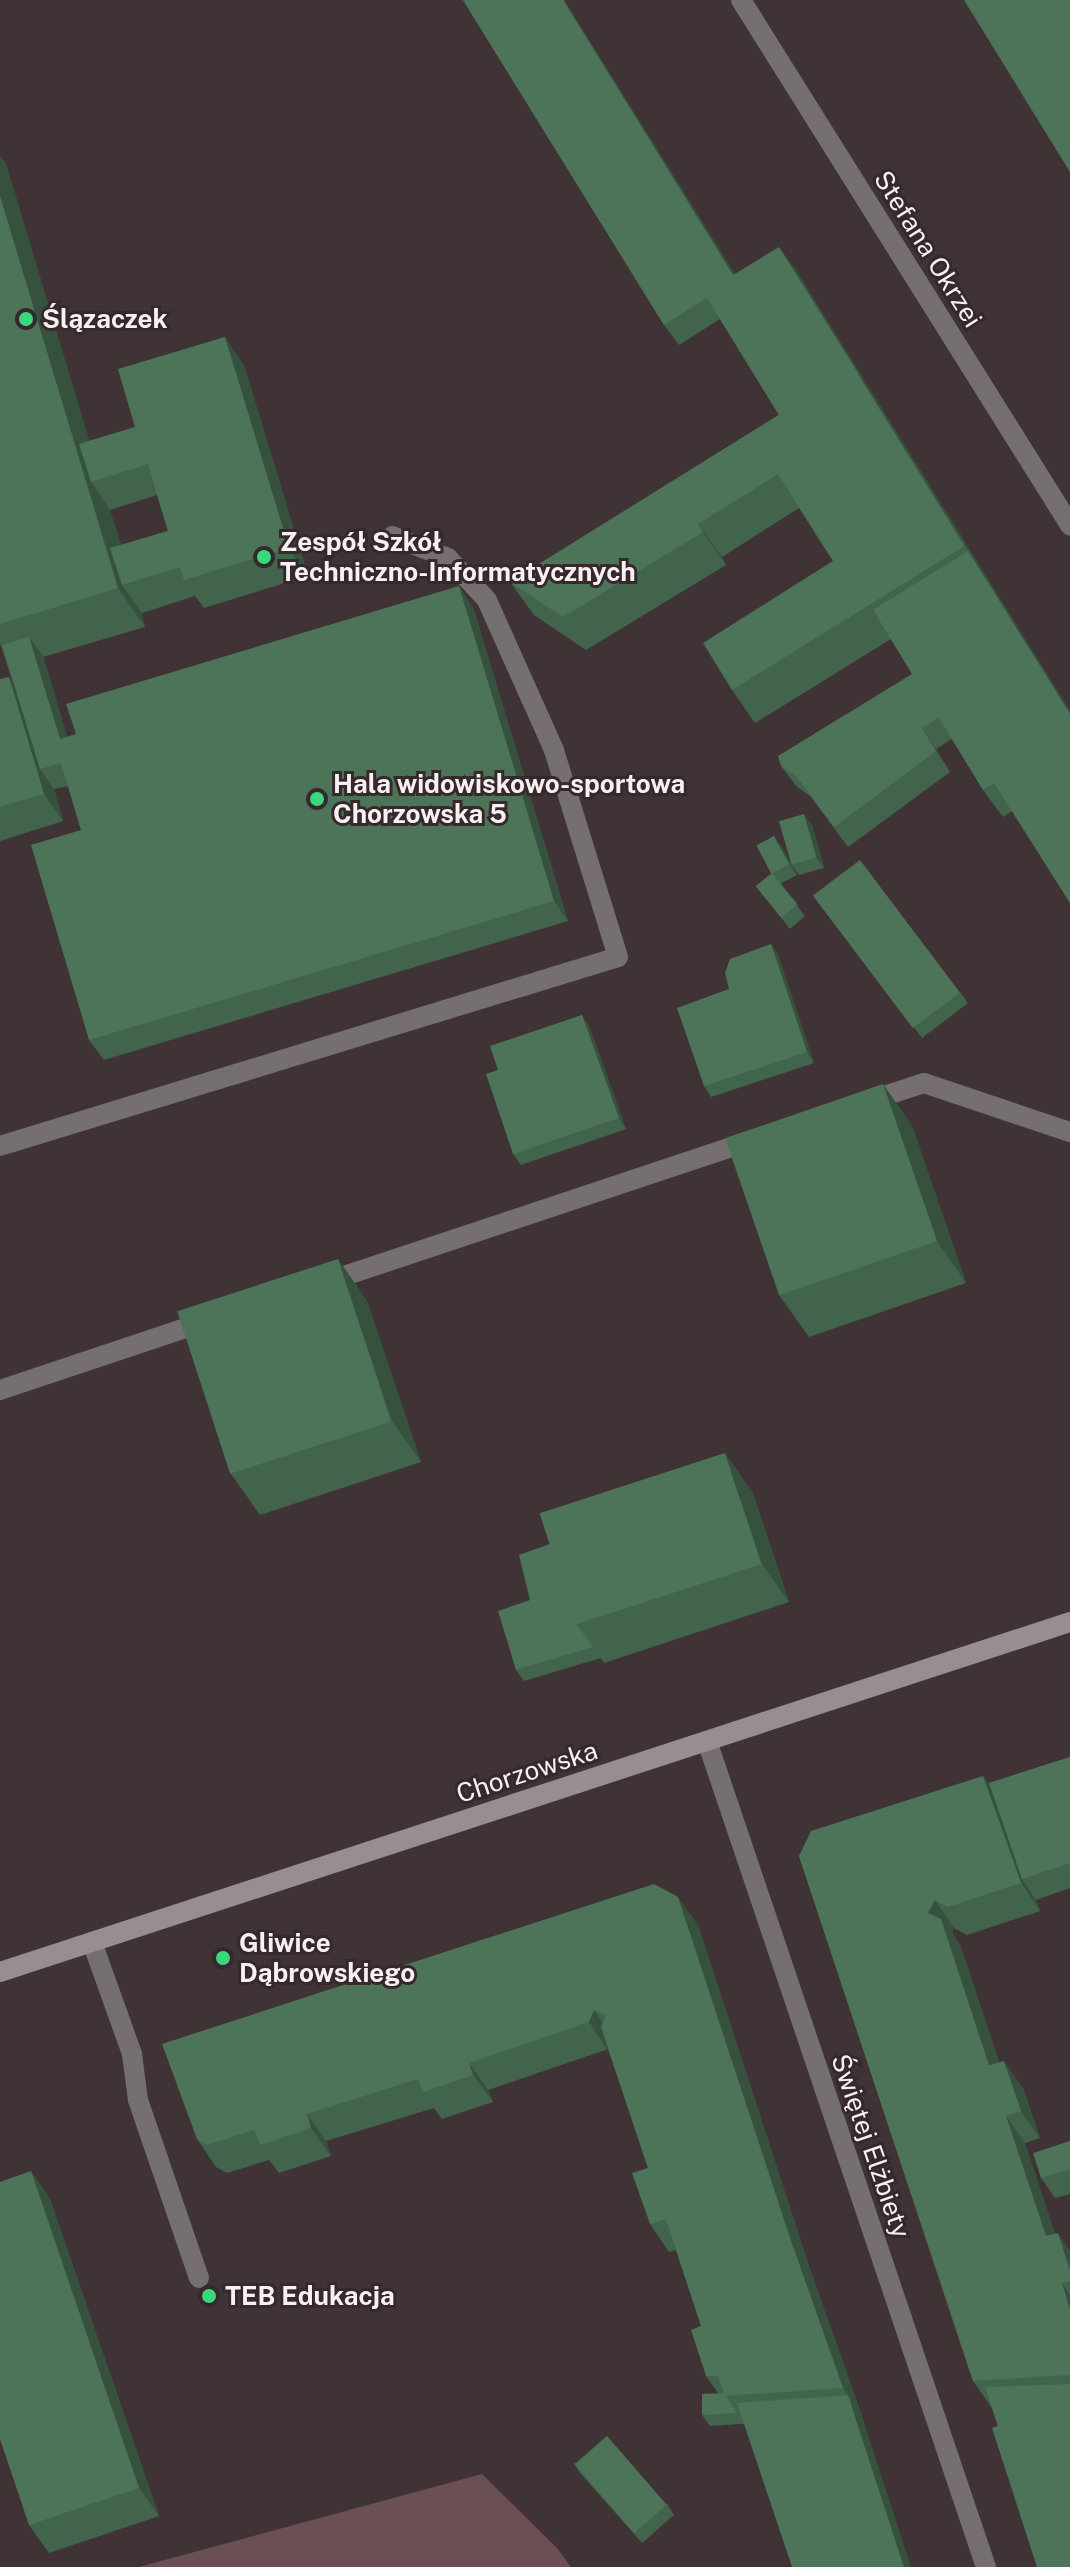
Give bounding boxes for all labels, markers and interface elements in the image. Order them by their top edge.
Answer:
street label: Stefana Okrzei [867,165,989,333]
place label: Ślązaczek [42,303,168,335]
marker: Ślązaczek [17,310,35,328]
place label: Zespół Szkół Techniczno-Informatycznych [280,526,636,588]
marker: Zespół Szkół Techniczno-Informatycznych [255,548,273,566]
place label: Hala widowiskowo-sportowa Chorzowska 5 [333,768,685,830]
marker: Hala widowiskowo-sportowa Chorzowska 5 [308,790,326,808]
street label: Chorzowska [452,1735,602,1809]
place label: Gliwice Dąbrowskiego [239,1927,415,1988]
marker: Gliwice Dąbrowskiego [214,1949,232,1967]
street label: Świętej Elżbiety [825,2050,917,2242]
place label: TEB Edukacja [225,2280,395,2312]
marker: TEB Edukacja [200,2287,218,2305]

